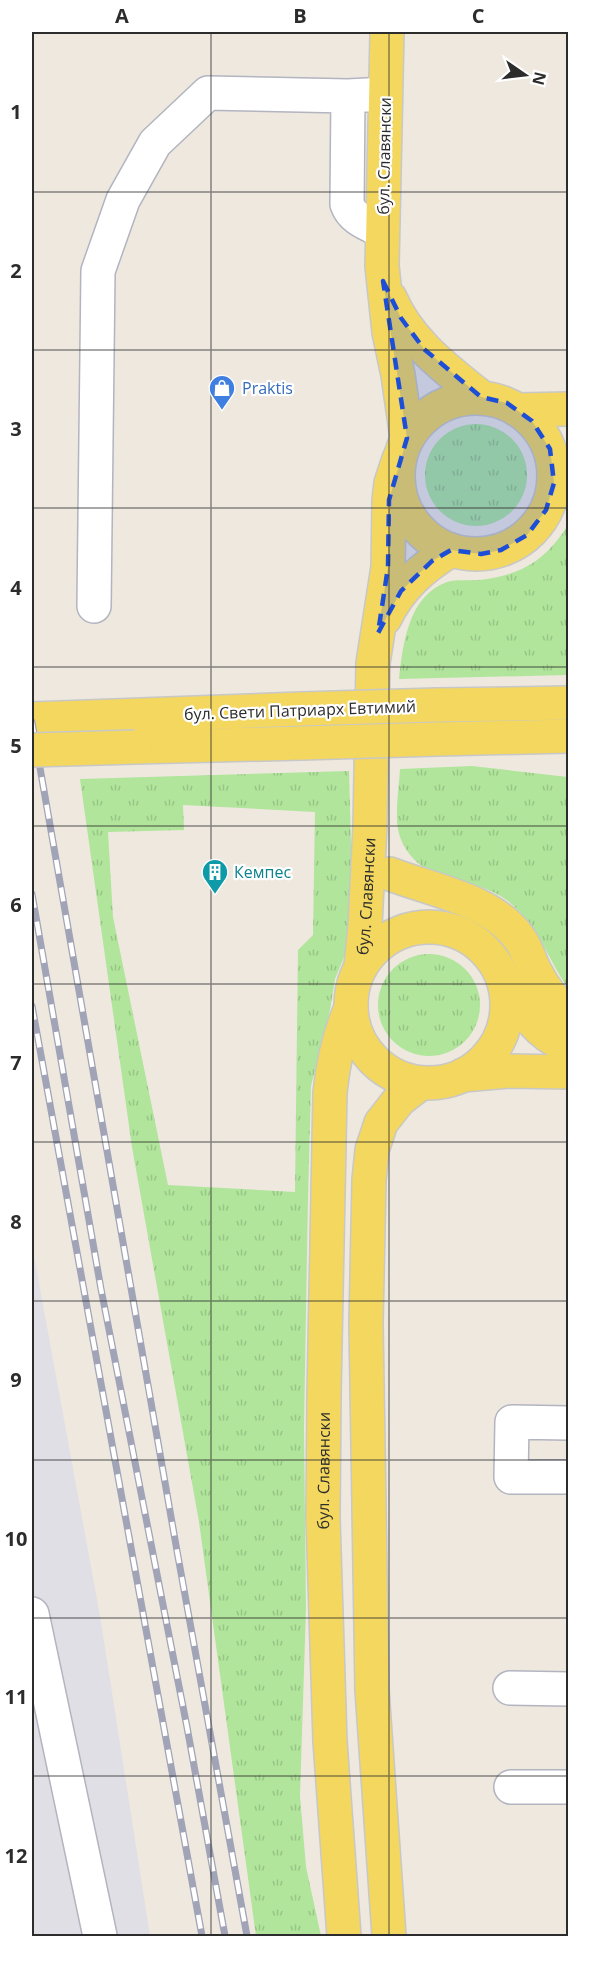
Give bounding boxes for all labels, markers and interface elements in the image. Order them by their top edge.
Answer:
text: A [115,2,129,29]
text: B [293,2,307,29]
text: C [472,2,485,29]
north arrow [495,45,555,105]
text: N [527,70,552,88]
street label: бул. Славянски [372,97,396,215]
text: 1 [10,98,22,125]
text: 2 [10,257,22,284]
shop icon: Praktis [207,373,237,411]
place label: Praktis [242,377,293,399]
text: 3 [10,415,22,442]
text: 4 [10,574,22,601]
street label: бул. Свети Патриарх Евтимий [184,695,416,725]
text: 5 [10,732,22,759]
street label: бул. Славянски [351,837,380,956]
building icon: Кемпес [200,857,230,895]
place label: Кемпес [234,861,291,883]
text: 6 [10,891,22,918]
text: 7 [10,1049,22,1076]
text: 8 [10,1208,22,1235]
text: 9 [10,1366,22,1393]
street label: бул. Славянски [312,1412,335,1530]
text: 10 [5,1525,27,1552]
text: 11 [5,1683,27,1710]
text: 12 [5,1842,27,1869]

